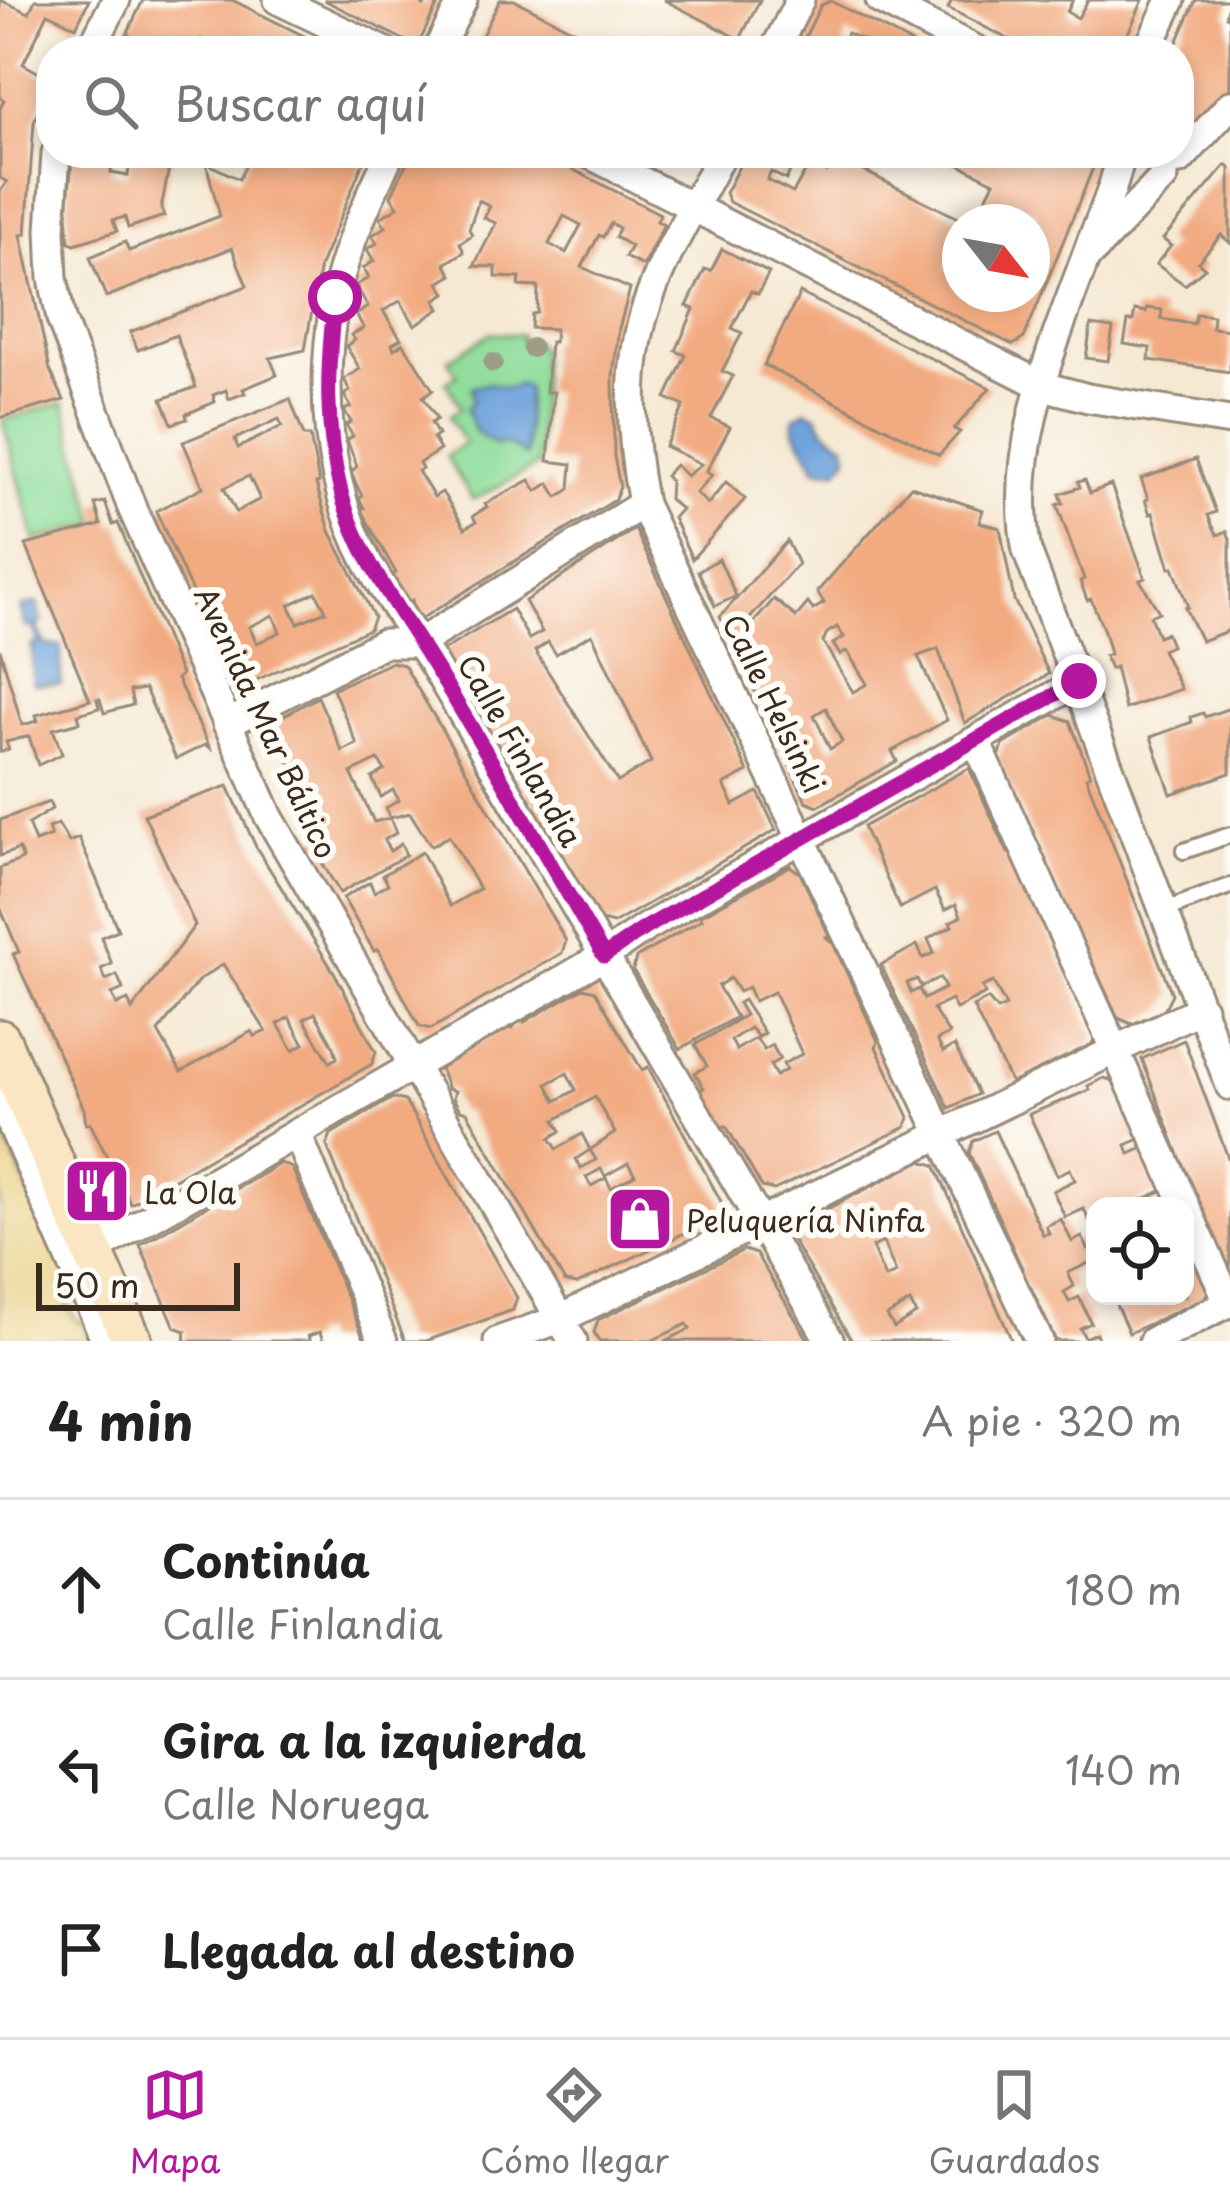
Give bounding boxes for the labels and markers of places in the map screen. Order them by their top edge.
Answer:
restaurant icon: La Ola [62,1156,132,1226]
place label: La Ola [144,1169,236,1214]
shop icon: Peluquería Ninfa [605,1184,675,1254]
place label: Peluquería Ninfa [686,1197,925,1242]

